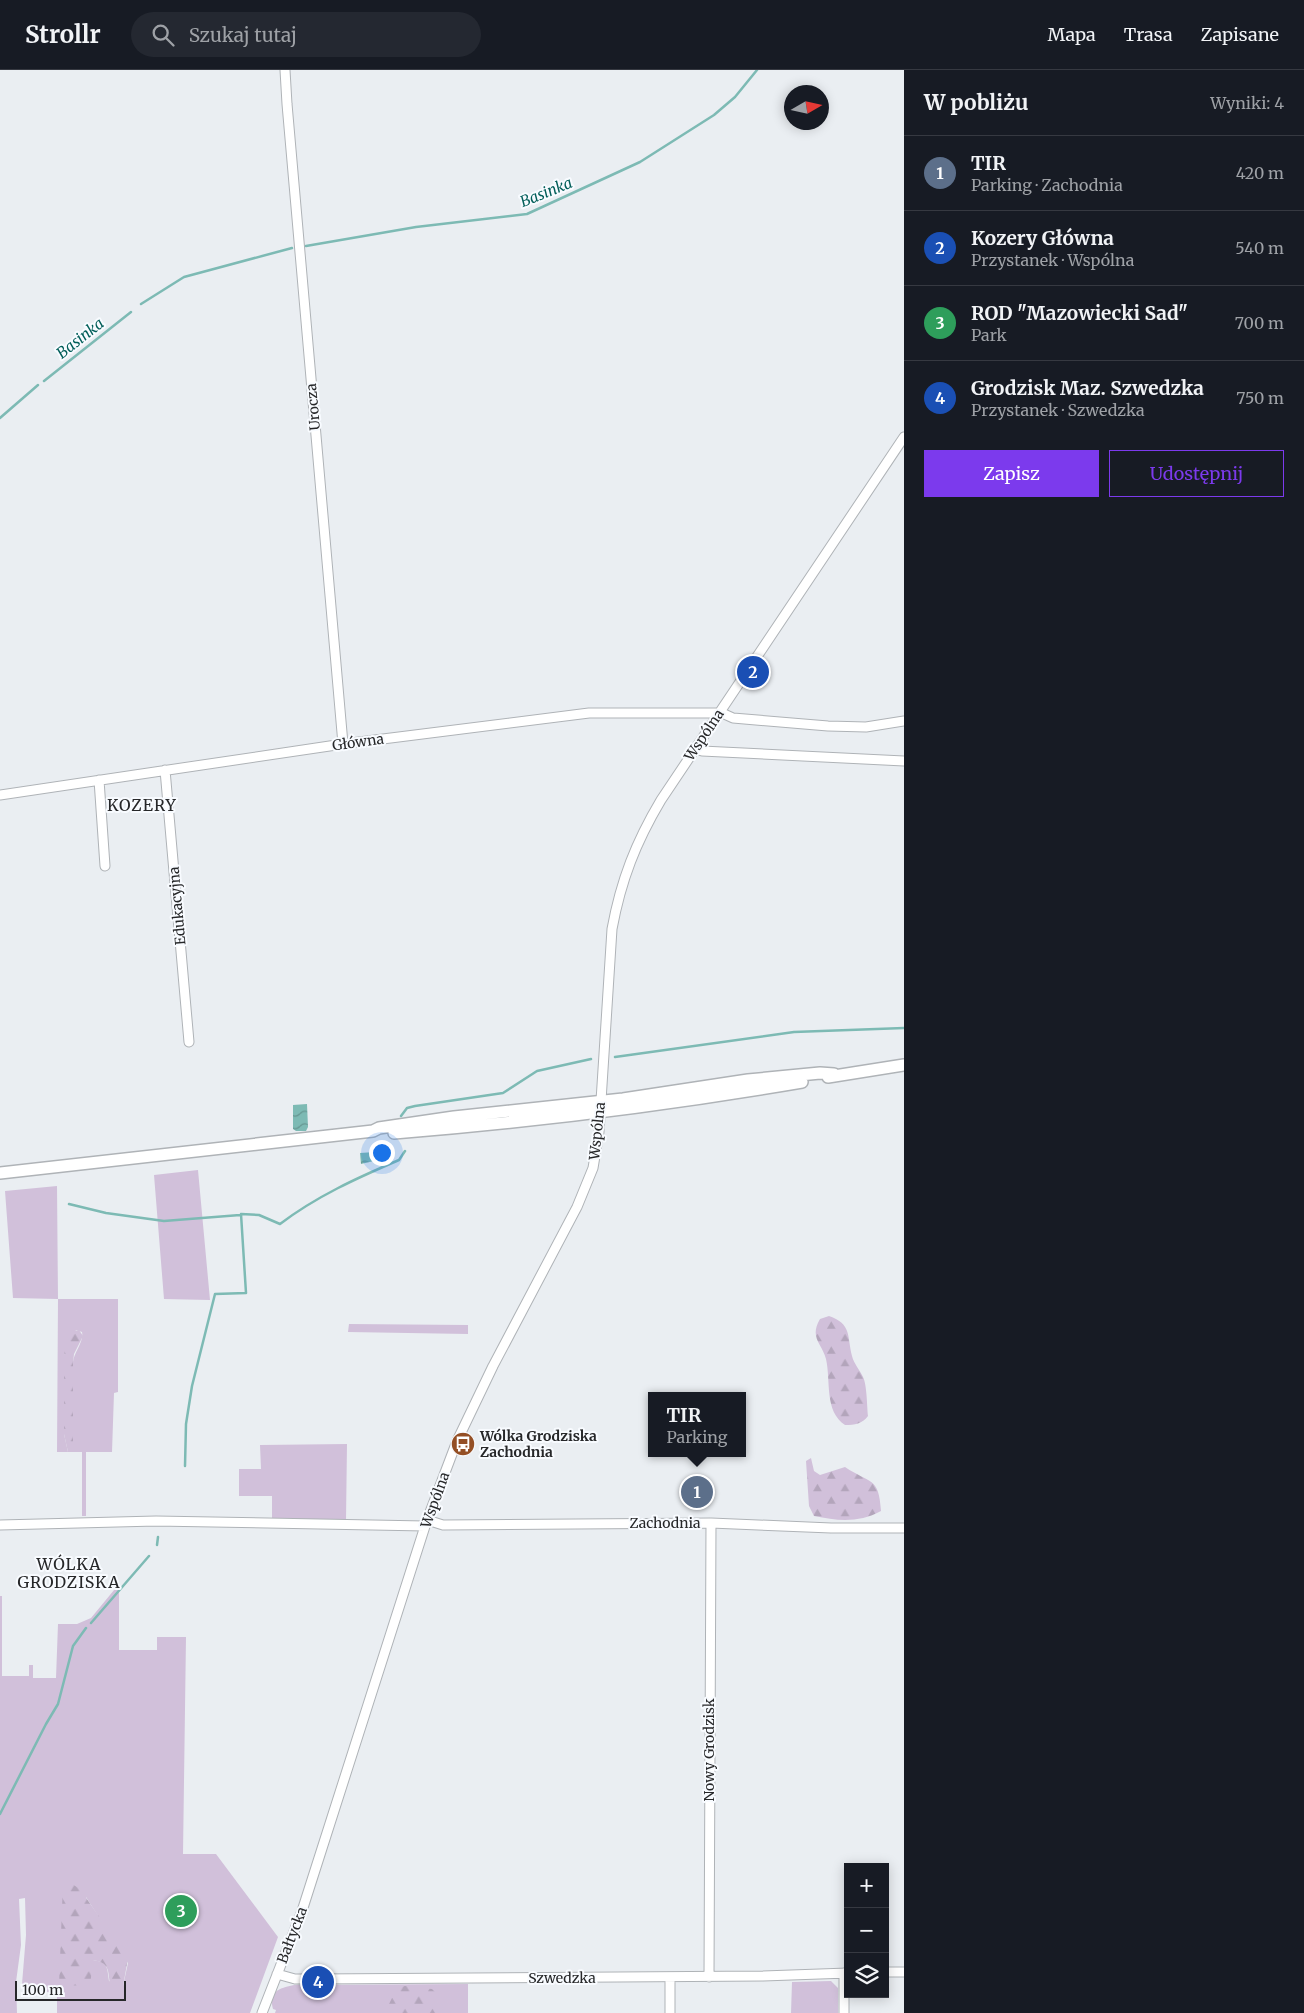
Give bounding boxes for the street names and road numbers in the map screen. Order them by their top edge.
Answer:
street label: Urocza [302,382,324,431]
street label: Wspólna [680,705,728,765]
street label: Główna [331,729,385,755]
street label: Edukacyjna [165,866,189,946]
street label: Wspólna [585,1101,609,1162]
street label: Wspólna [416,1469,454,1531]
street label: Zachodnia [629,1514,701,1532]
street label: Nowy Grodzisk [700,1698,718,1802]
street label: Bałtycka [273,1904,311,1966]
street label: Szwedzka [528,1969,596,1987]

